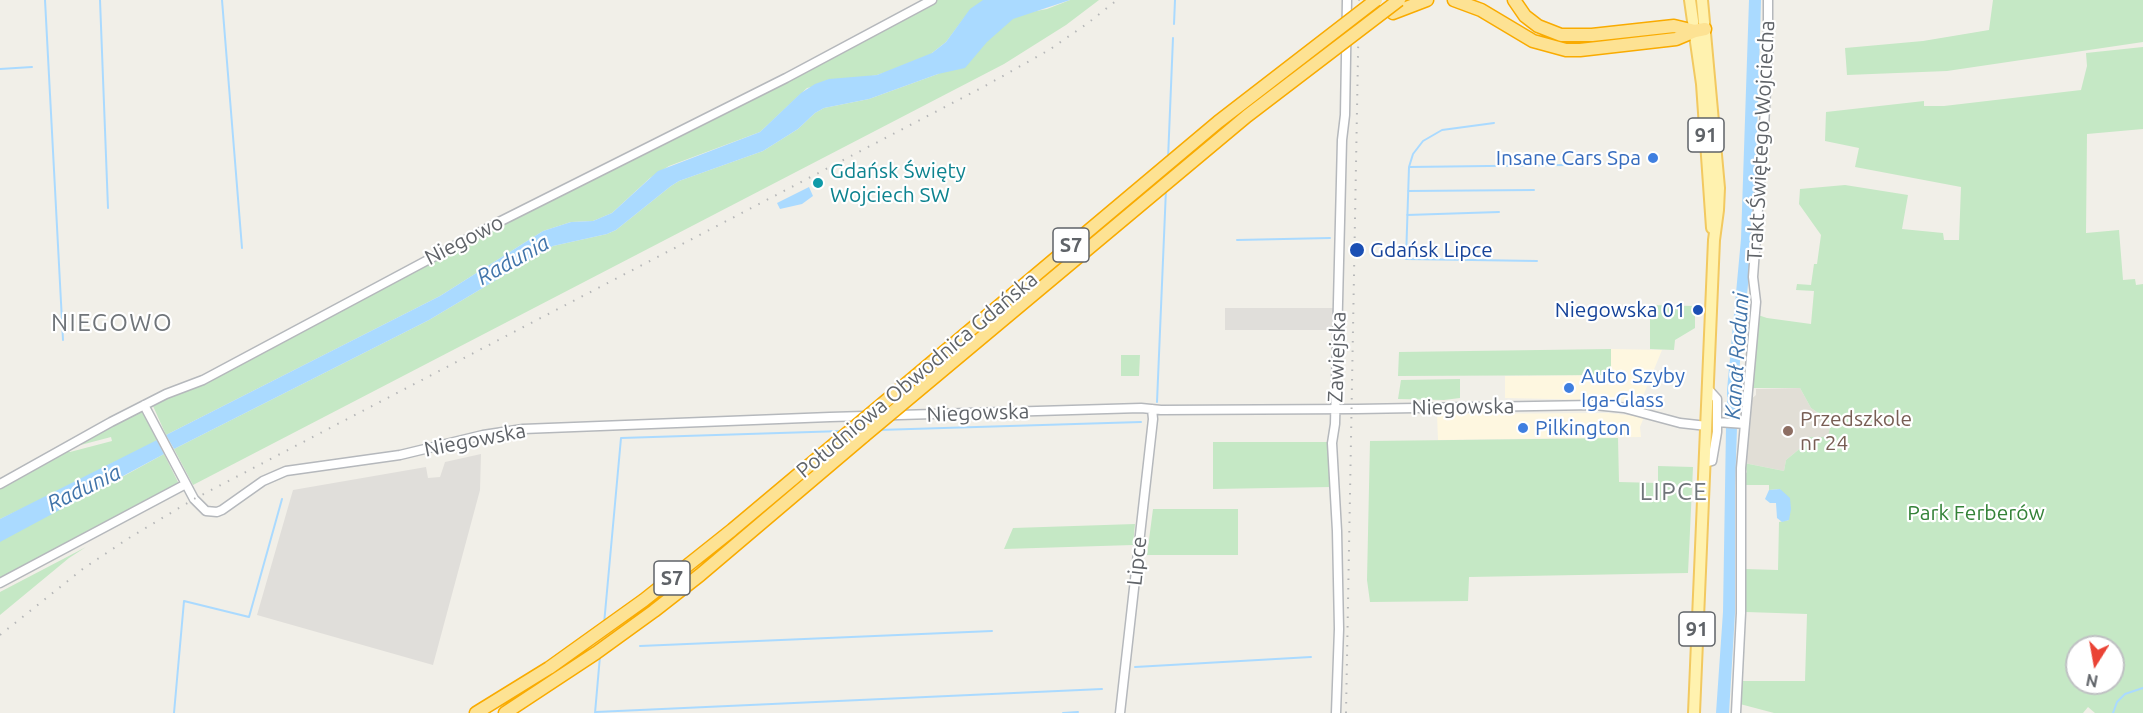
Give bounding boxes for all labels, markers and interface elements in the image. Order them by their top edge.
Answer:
street label: Trakt Świętego Wojciecha [1742,20,1780,262]
road number: 91 [1688,118,1724,152]
place label: Insane Cars Spa [1496,145,1641,171]
marker: Insane Cars Spa [1646,151,1660,165]
place label: Gdańsk Święty Wojciech SW [830,158,966,208]
marker: Gdańsk Święty Wojciech SW [811,176,825,190]
street label: Niegowo [421,210,507,270]
road number: S7 [1053,228,1089,262]
water label: Radunia [472,229,554,291]
place label: Gdańsk Lipce [1370,237,1493,263]
marker: Gdańsk Lipce [1348,241,1366,259]
street label: Południowa Obwodnica Gdańska [791,267,1043,483]
water label: Kanał Raduni [1719,292,1755,420]
place label: Niegowska 01 [1555,297,1686,323]
marker: Niegowska 01 [1691,303,1705,317]
district label: NIEGOWO [51,309,173,337]
street label: Zawiejska [1323,311,1351,403]
place label: Auto Szyby Iga-Glass [1581,363,1685,413]
marker: Auto Szyby Iga-Glass [1562,381,1576,395]
street label: Niegowska [1411,394,1515,420]
street label: Niegowska [926,399,1030,427]
place label: Przedszkole nr 24 [1800,406,1912,456]
place label: Pilkington [1535,415,1630,441]
street label: Niegowska [422,418,528,462]
marker: Pilkington [1516,421,1530,435]
marker: Przedszkole nr 24 [1781,424,1795,438]
water label: Radunia [43,459,125,517]
district label: LIPCE [1640,478,1708,506]
park label: Park Ferberów [1907,500,2045,526]
street label: Lipce [1122,535,1152,587]
road number: S7 [654,561,690,595]
road number: 91 [1679,612,1715,646]
north arrow [2065,635,2125,695]
text: N [2084,671,2100,691]

